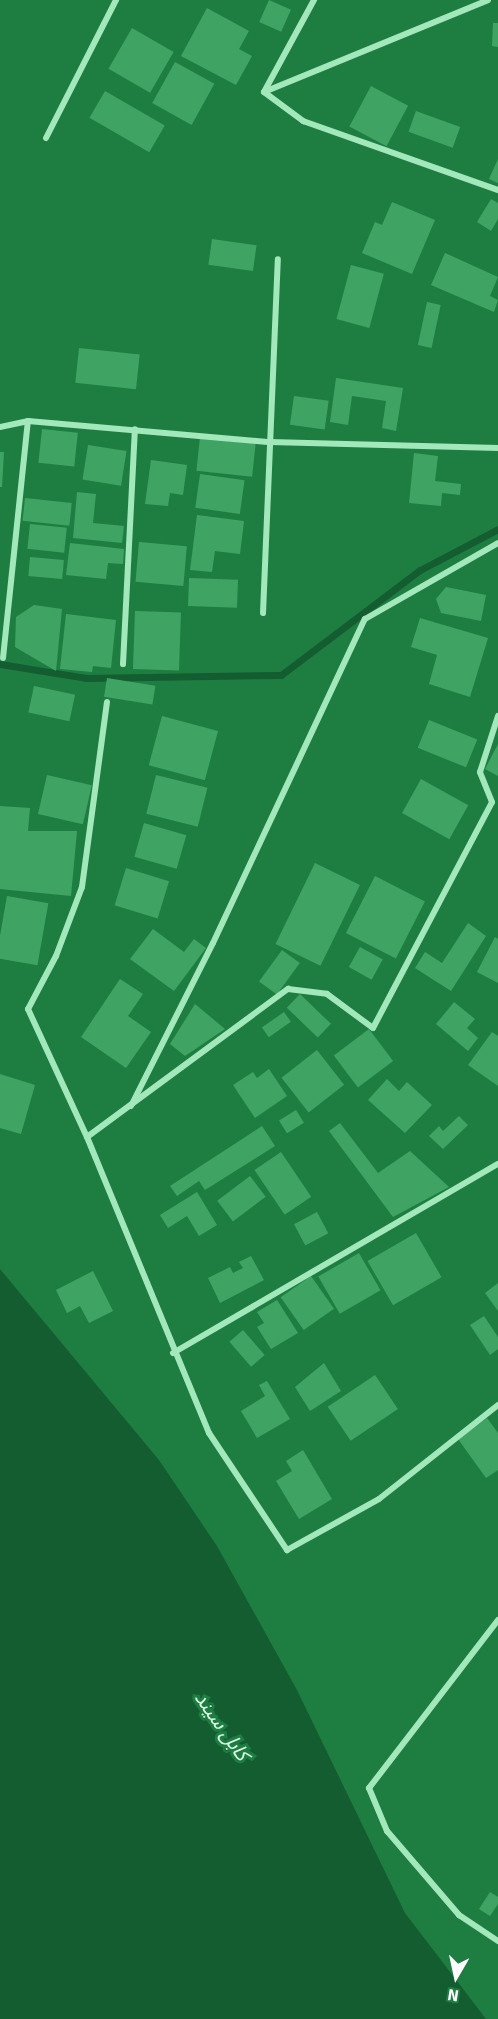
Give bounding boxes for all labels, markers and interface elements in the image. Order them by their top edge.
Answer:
water label: کابل سيند [189,1687,255,1765]
north arrow [426,1947,486,2007]
text: N [446,1984,460,2006]

